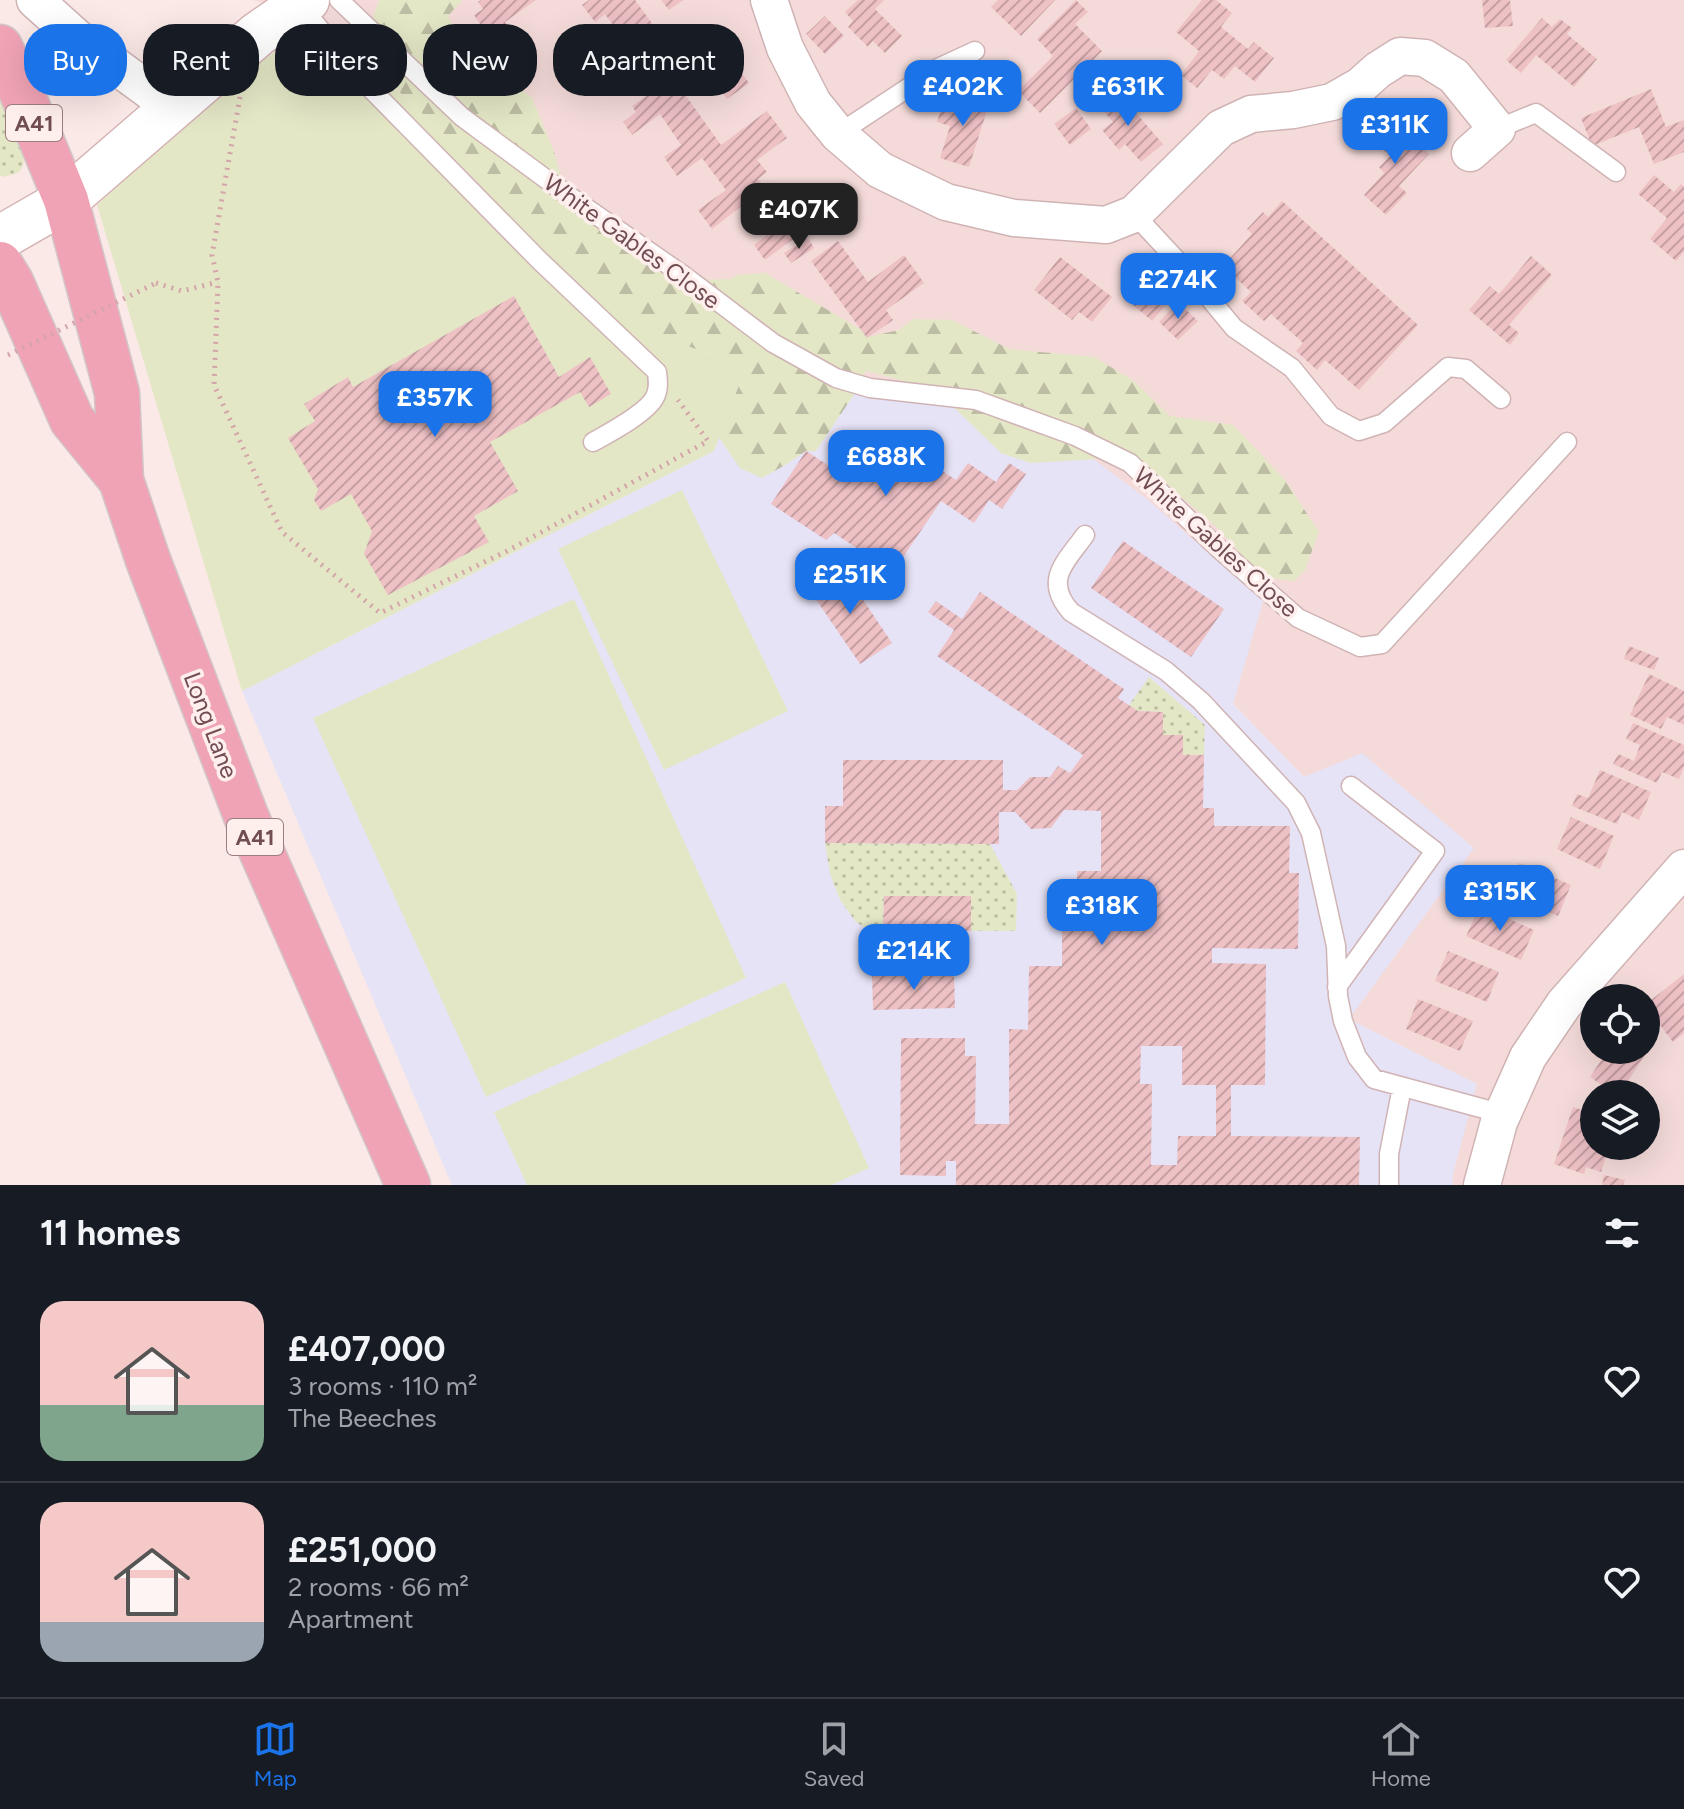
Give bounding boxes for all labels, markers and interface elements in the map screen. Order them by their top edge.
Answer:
chip: Buy [24,24,127,96]
chip: Rent [143,24,259,96]
chip: Filters [275,24,407,96]
chip: New [423,24,537,96]
chip: Apartment [553,24,744,96]
pin: £402K [907,60,1019,128]
pin: £631K [1072,60,1184,128]
text: £402K [922,70,1004,102]
text: £631K [1091,70,1165,102]
pin: £311K [1339,98,1451,166]
road number: A41 [6,105,62,141]
text: £311K [1360,108,1430,140]
street label: White Gables Close [538,167,726,315]
pin: £407K [743,183,855,251]
text: £407K [759,193,839,225]
pin: £274K [1122,253,1234,321]
text: £274K [1139,263,1217,295]
pin: £357K [379,371,491,439]
text: £357K [397,381,473,413]
pin: £688K [830,430,942,498]
text: £688K [846,440,926,472]
street label: White Gables Close [1128,461,1304,623]
pin: £251K [794,548,906,616]
text: £251K [813,558,887,590]
street label: Long Lane [178,668,244,782]
road number: A41 [227,819,283,855]
pin: £315K [1444,865,1556,933]
text: £315K [1463,875,1537,907]
pin: £318K [1046,879,1158,947]
text: £318K [1065,889,1139,921]
pin: £214K [858,924,970,992]
text: £214K [876,934,952,966]
map controls [1580,984,1660,1160]
button: locate [1580,984,1660,1064]
button: layers [1580,1080,1660,1160]
icon: filters [1600,1211,1644,1255]
text: 11 homes [40,1213,180,1254]
text: £407,000 [288,1329,446,1370]
icon: home [104,1333,200,1429]
icon: heart [1600,1359,1644,1403]
text: 3 rooms · 110 m² [288,1370,477,1402]
text: The Beeches [288,1402,437,1434]
text: £251,000 [288,1530,437,1571]
icon: home [104,1534,200,1630]
icon: heart [1600,1560,1644,1604]
text: 2 rooms · 66 m² [288,1571,469,1603]
text: Apartment [288,1603,414,1635]
tab: Map [253,1717,297,1792]
tab: Saved [804,1717,864,1792]
tab: Home [1371,1717,1431,1792]

